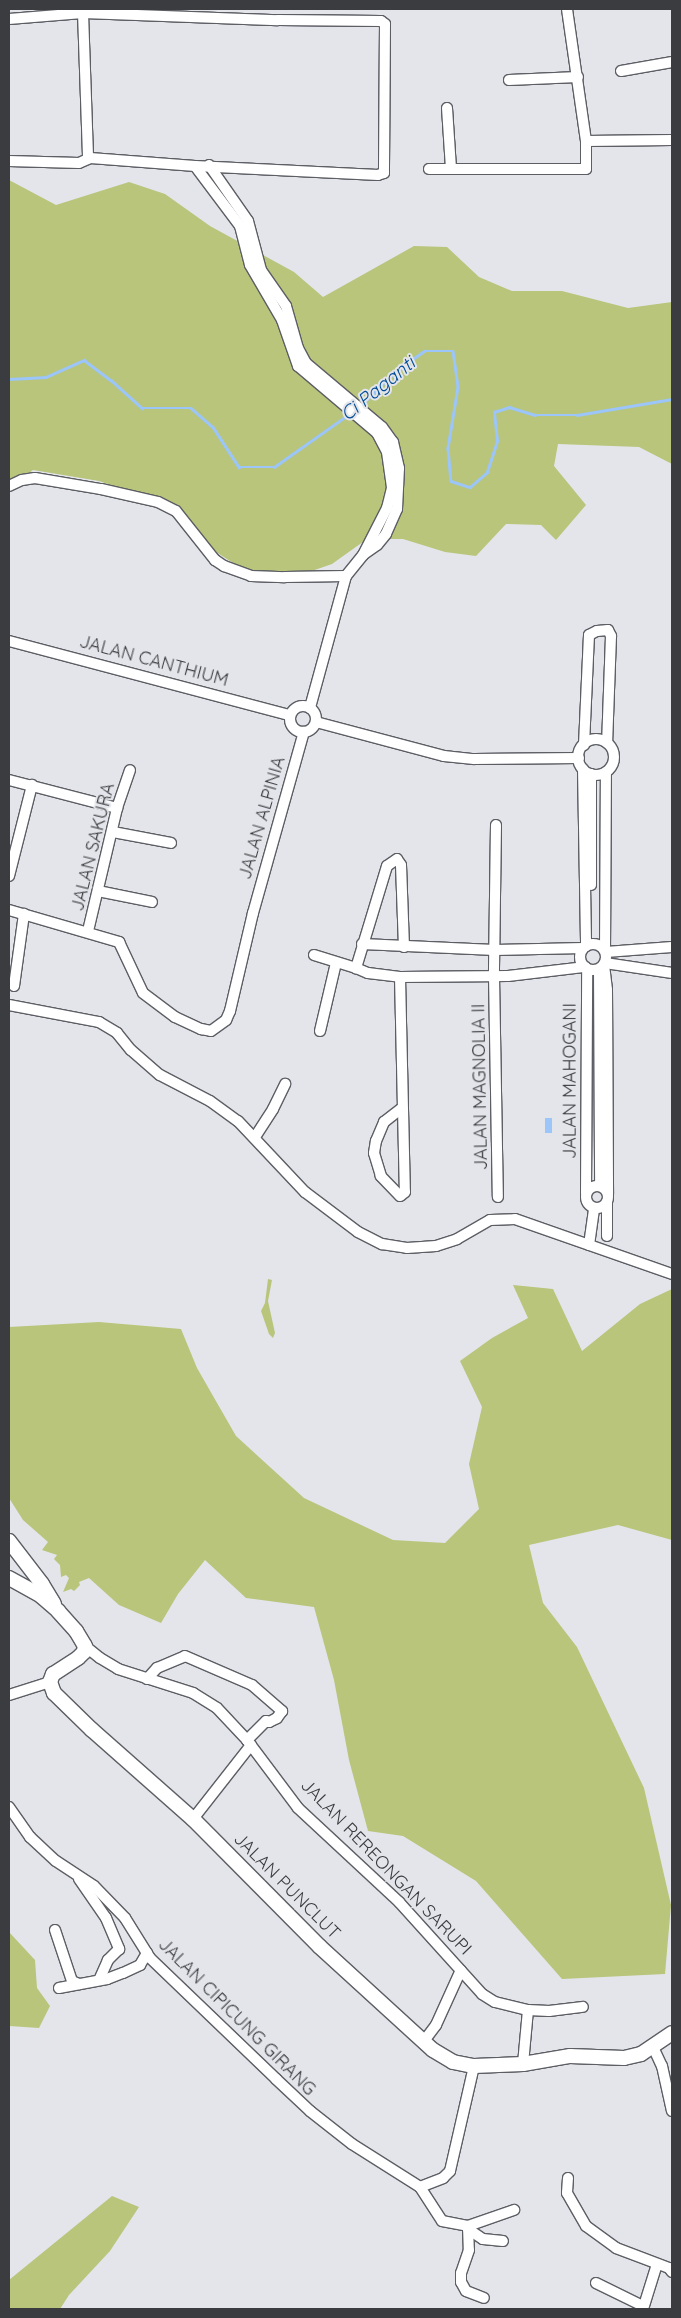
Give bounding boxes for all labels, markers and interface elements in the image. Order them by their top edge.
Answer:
water label: Ci Paganti [336,352,420,426]
street label: JALAN CANTHIUM [77,631,231,691]
street label: JALAN ALPINIA [234,754,290,882]
street label: JALAN SAKURA [67,781,119,913]
street label: JALAN MAHOGANI [559,1003,581,1159]
street label: JALAN MAGNOLIA II [468,1004,492,1170]
street label: JALAN REREONGAN SARUPI [296,1774,476,1960]
street label: JALAN PUNCLUT [229,1828,345,1944]
street label: JALAN CIPICUNG GIRANG [154,1934,320,2100]

